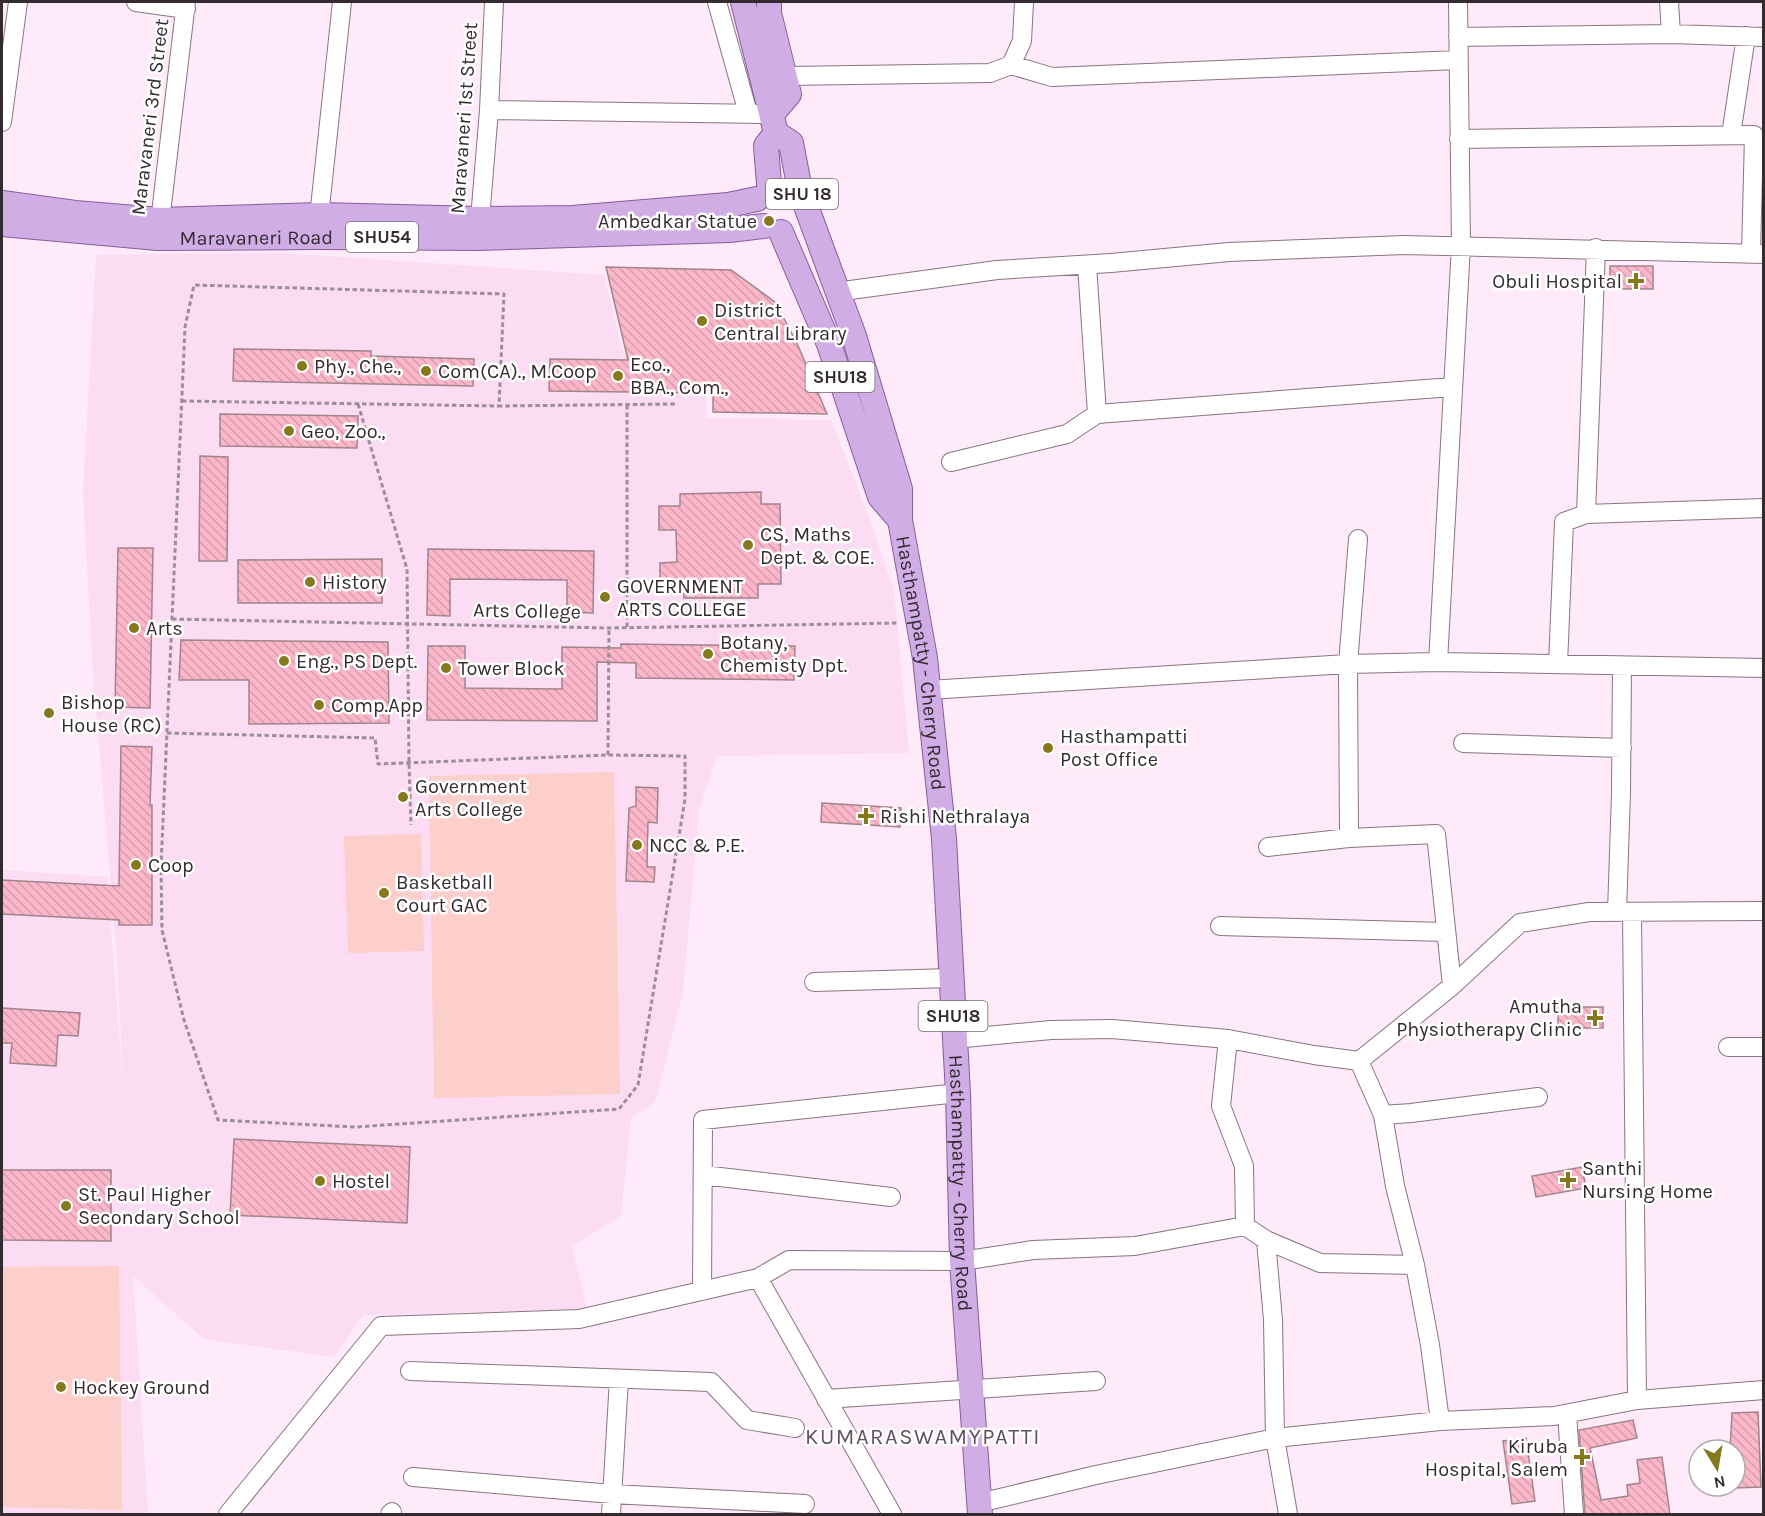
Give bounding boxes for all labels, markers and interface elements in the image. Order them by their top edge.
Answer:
street label: Maravaneri 3rd Street [127,17,174,217]
street label: Maravaneri 1st Street [446,21,482,214]
road number: SHU 18 [766,179,838,209]
place label: Ambedkar Statue [598,210,757,233]
marker: Ambedkar Statue [762,214,776,228]
road number: SHU54 [346,222,418,252]
street label: Maravaneri Road [179,225,333,249]
place label: Obuli Hospital [1492,270,1622,293]
marker: Obuli Hospital [1627,272,1645,290]
place label: District Central Library [714,299,847,345]
marker: District Central Library [695,314,709,328]
place label: Eco., BBA., Com., [630,353,729,399]
place label: Phy., Che., [314,355,401,378]
marker: Phy., Che., [295,359,309,373]
place label: Com(CA)., M.Coop [438,360,597,383]
road number: SHU18 [806,362,874,392]
marker: Com(CA)., M.Coop [419,364,433,378]
marker: Eco., BBA., Com., [611,369,625,383]
place label: Geo, Zoo., [301,420,385,443]
marker: Geo, Zoo., [282,424,296,438]
place label: CS, Maths Dept. & COE. [760,523,874,569]
street label: Hasthampatty - Cherry Road [892,534,950,791]
marker: CS, Maths Dept. & COE. [741,538,755,552]
place label: History [322,571,387,594]
marker: History [303,575,317,589]
place label: GOVERNMENT ARTS COLLEGE [617,575,747,621]
marker: GOVERNMENT ARTS COLLEGE [598,590,612,604]
street label: Arts College [473,599,581,623]
place label: Arts [146,617,183,640]
marker: Arts [127,621,141,635]
place label: Botany, Chemisty Dpt. [720,631,847,677]
marker: Botany, Chemisty Dpt. [701,647,715,661]
place label: Eng., PS Dept. [296,650,417,673]
marker: Eng., PS Dept. [277,654,291,668]
place label: Tower Block [458,657,565,680]
marker: Tower Block [439,661,453,675]
place label: Bishop House (RC) [61,691,162,737]
place label: Comp.App [331,694,423,717]
marker: Comp.App [312,698,326,712]
marker: Bishop House (RC) [42,706,56,720]
place label: Hasthampatti Post Office [1060,725,1188,771]
marker: Hasthampatti Post Office [1041,741,1055,755]
place label: Government Arts College [415,775,527,821]
marker: Government Arts College [396,790,410,804]
place label: Rishi Nethralaya [880,805,1030,828]
marker: Rishi Nethralaya [857,807,875,825]
place label: NCC & P.E. [649,834,744,857]
marker: NCC & P.E. [630,838,644,852]
place label: Coop [148,854,194,877]
marker: Coop [129,858,143,872]
place label: Basketball Court GAC [396,871,493,917]
marker: Basketball Court GAC [377,886,391,900]
place label: Amutha Physiotherapy Clinic [1396,995,1582,1041]
road number: SHU18 [918,1001,988,1031]
marker: Amutha Physiotherapy Clinic [1586,1009,1604,1027]
street label: Hasthampatty - Cherry Road [944,1054,977,1312]
place label: Santhi Nursing Home [1582,1157,1713,1203]
place label: Hostel [332,1170,390,1193]
marker: Santhi Nursing Home [1559,1171,1577,1189]
marker: Hostel [313,1174,327,1188]
place label: St. Paul Higher Secondary School [78,1183,240,1229]
marker: St. Paul Higher Secondary School [59,1199,73,1213]
place label: Hockey Ground [73,1376,210,1399]
marker: Hockey Ground [54,1380,68,1394]
district label: KUMARASWAMYPATTI [805,1424,1041,1450]
place label: Kiruba Hospital, Salem [1425,1435,1568,1481]
north arrow [1687,1438,1747,1498]
marker: Kiruba Hospital, Salem [1573,1448,1591,1466]
text: N [1712,1472,1727,1493]

